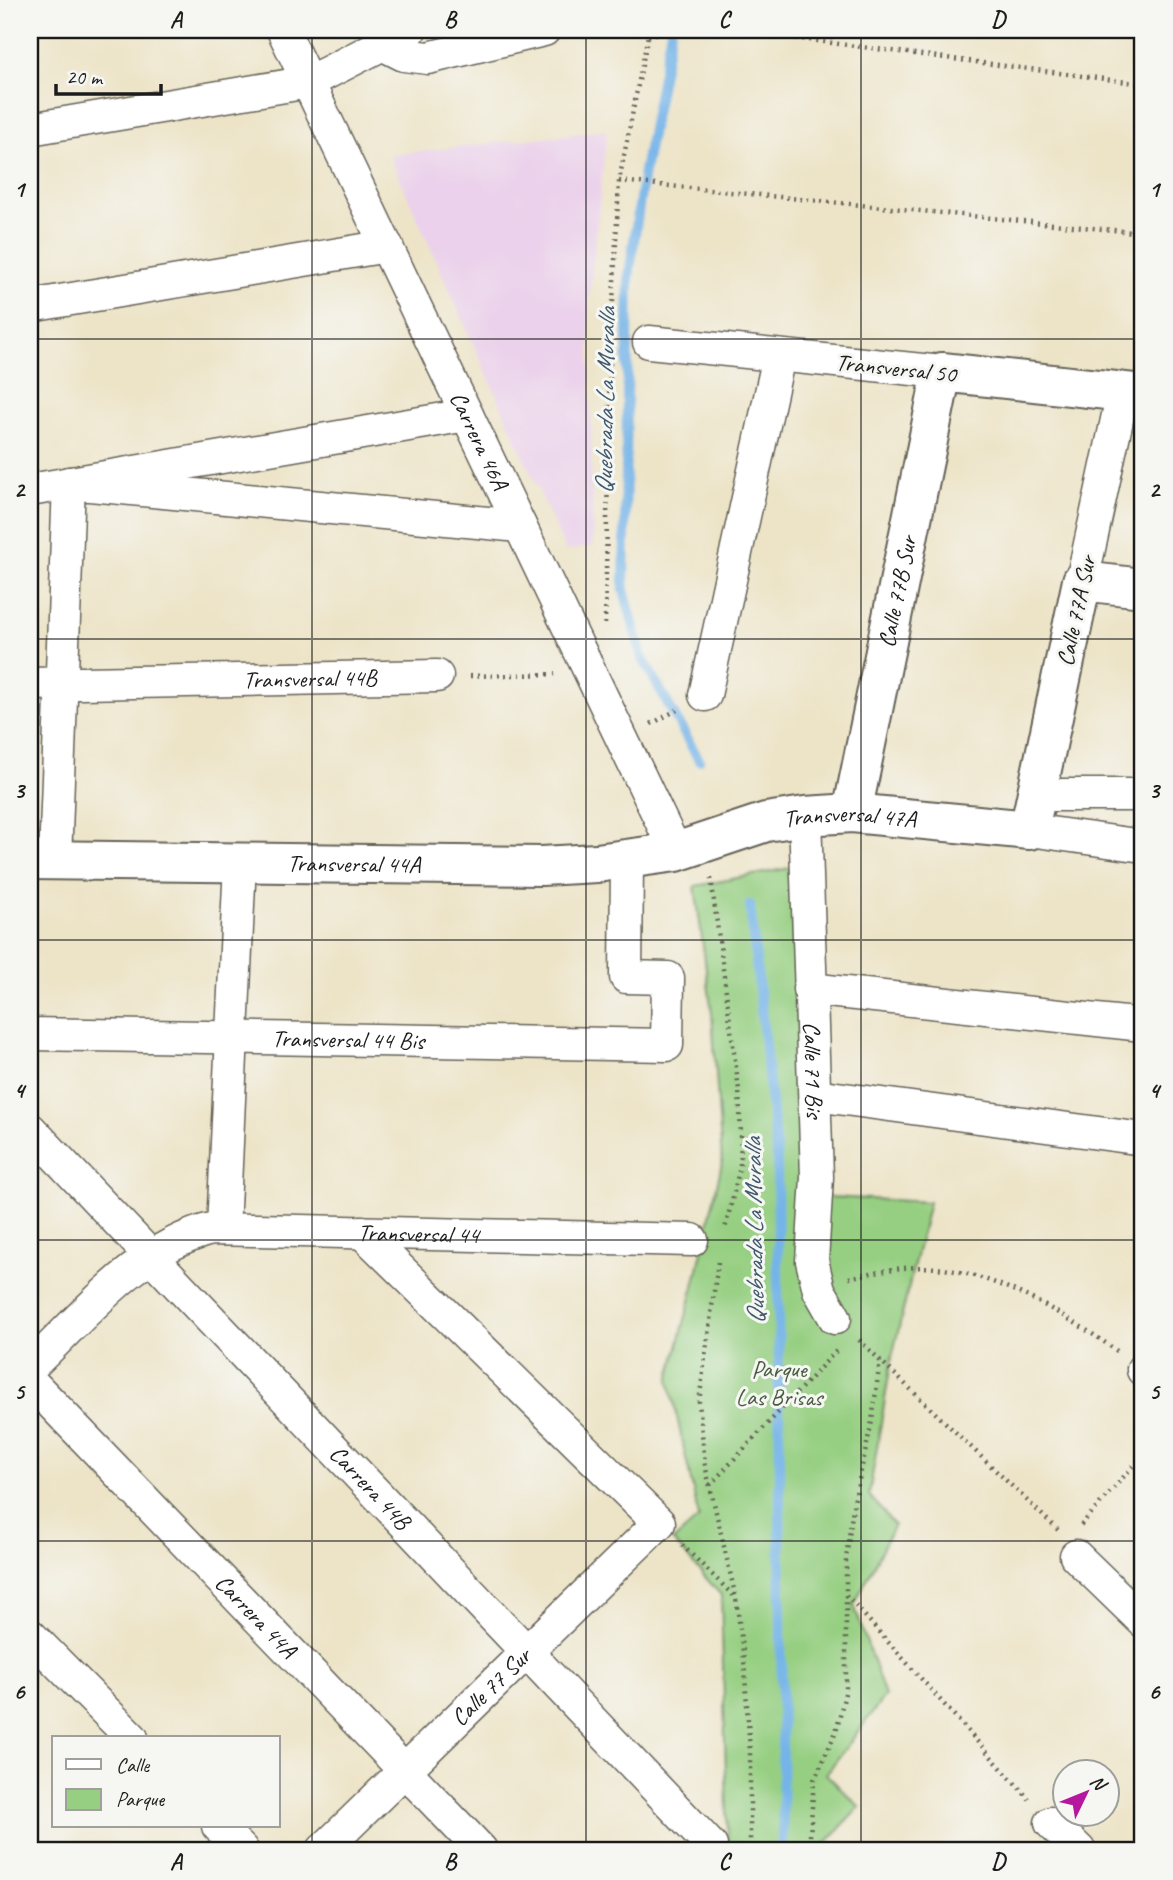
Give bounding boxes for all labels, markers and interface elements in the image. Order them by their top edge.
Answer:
text: A [170,5,184,34]
text: B [444,5,458,34]
text: C [719,5,733,34]
text: D [991,5,1007,34]
scale bar [56,52,161,96]
text: 20 m [66,64,104,90]
text: 1 [14,175,27,204]
text: 1 [1149,175,1162,204]
water label: Quebrada La Muralla [587,305,623,494]
street label: Transversal 50 [834,347,960,389]
street label: Carrera 46A [443,387,516,495]
text: 2 [14,475,27,504]
text: 2 [1149,475,1162,504]
street label: Calle 77B Sur [871,531,924,650]
street label: Calle 77A Sur [1050,551,1103,669]
street label: Transversal 44B [243,662,379,695]
text: 3 [14,776,27,805]
text: 3 [1149,776,1162,805]
street label: Transversal 47A [781,798,918,834]
street label: Transversal 44A [287,848,422,880]
street label: Calle 71 Bis [797,1021,830,1121]
street label: Transversal 44 Bis [272,1023,427,1056]
text: 4 [14,1076,27,1105]
text: 4 [1149,1076,1162,1105]
water label: Quebrada La Muralla [736,1135,772,1324]
street label: Transversal 44 [358,1217,482,1250]
park label: Parque Las Brisas [736,1354,825,1412]
text: 5 [14,1377,26,1406]
text: 5 [1149,1377,1161,1406]
street label: Carrera 44B [323,1439,418,1537]
street label: Carrera 44A [209,1568,304,1665]
street label: Calle 77 Sur [444,1640,539,1732]
text: 6 [14,1677,27,1706]
text: 6 [1149,1677,1162,1706]
legend [52,1736,280,1828]
text: Calle [116,1752,150,1778]
north arrow [1050,1758,1120,1828]
text: N [1085,1770,1113,1797]
text: Parque [116,1786,165,1812]
text: A [170,1847,184,1876]
text: B [444,1847,458,1876]
text: C [719,1847,733,1876]
text: D [991,1847,1007,1876]

